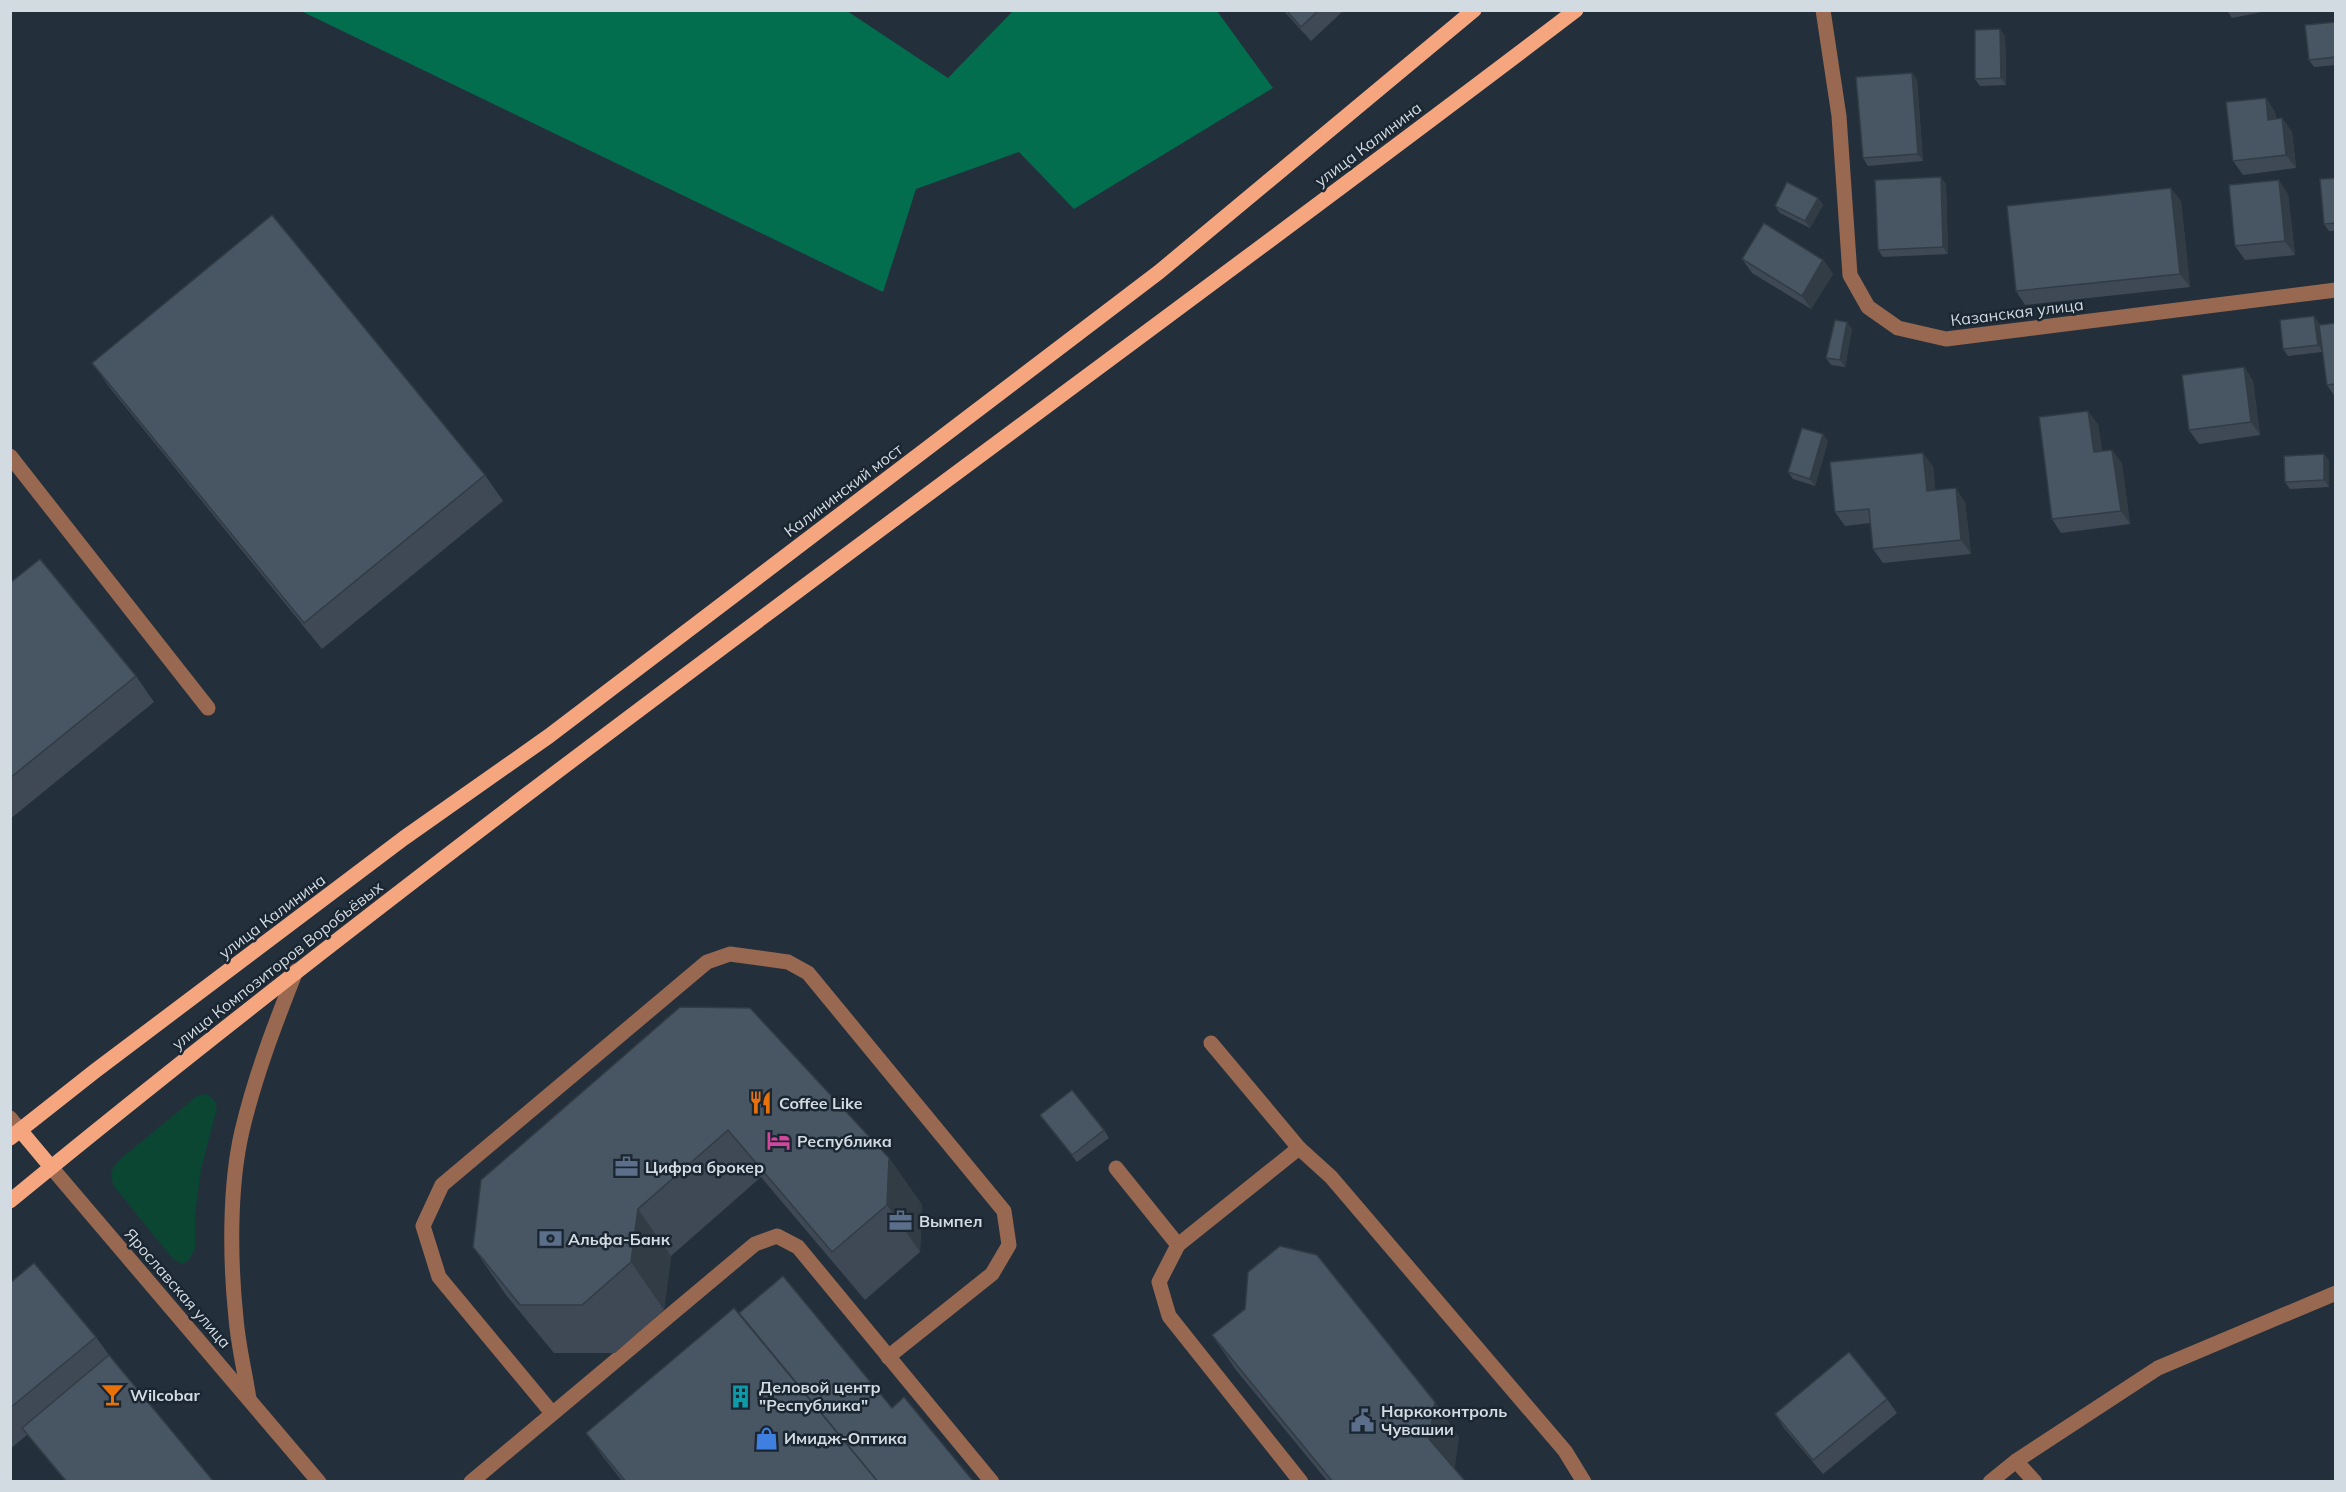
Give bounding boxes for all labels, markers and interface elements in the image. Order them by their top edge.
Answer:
street label: улица Калинина [1311,97,1425,191]
street label: Казанская улица [1949,294,2085,330]
street label: Калининский мост [780,439,907,541]
street label: улица Калинина [215,869,329,963]
street label: улица Композиторов Воробьёвых [168,876,387,1054]
restaurant icon: Coffee Like [748,1090,774,1116]
place label: Coffee Like [779,1093,863,1113]
hotel icon: Республика [766,1128,792,1154]
place label: Республика [797,1131,892,1151]
office icon: Цифра брокер [614,1154,640,1180]
place label: Цифра брокер [645,1157,764,1177]
office icon: Вымпел [888,1208,914,1234]
place label: Вымпел [919,1211,982,1231]
street label: Ярославская улица [121,1224,235,1352]
bank icon: Альфа-Банк [537,1226,563,1252]
place label: Альфа-Банк [568,1229,671,1249]
place label: Деловой центр "Республика" [759,1377,881,1415]
bar icon: Wilcobar [99,1382,125,1408]
building icon: Деловой центр "Республика" [728,1383,754,1409]
place label: Wilcobar [130,1385,201,1405]
place label: Наркоконтроль Чувашии [1381,1401,1507,1439]
public building icon: Наркоконтроль Чувашии [1350,1407,1376,1433]
shop icon: Имидж-Оптика [753,1425,779,1451]
place label: Имидж-Оптика [784,1428,907,1448]

